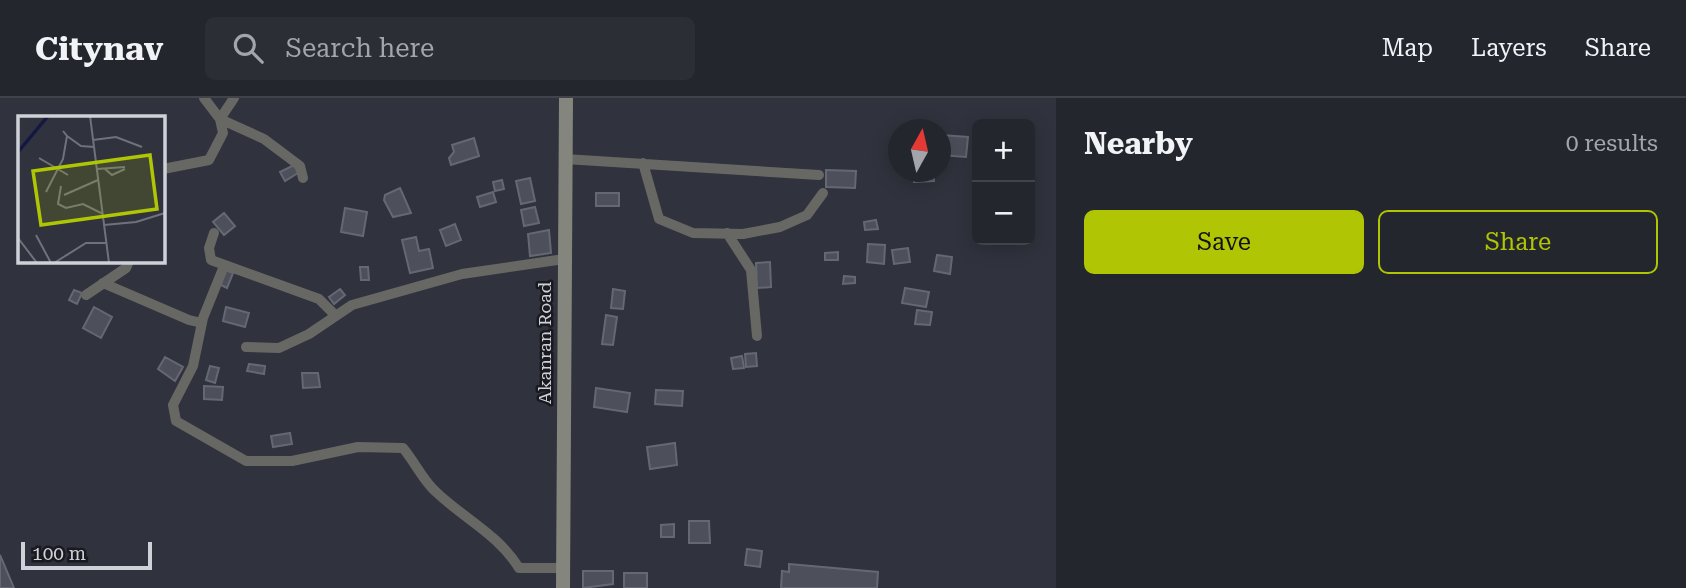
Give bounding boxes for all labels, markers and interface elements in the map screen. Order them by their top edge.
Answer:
search box [205,17,695,80]
text: Citynav [35,29,163,68]
icon: search [229,29,267,67]
text: Search here [285,33,434,63]
text: Map [1382,34,1433,62]
text: Layers [1471,34,1547,62]
text: Share [1585,34,1651,62]
inset map [18,116,164,262]
north arrow [888,119,951,182]
map controls [972,119,1035,245]
button: + [972,119,1035,182]
text: Nearby [1084,126,1193,161]
text: 0 results [1566,130,1658,157]
button: − [972,182,1035,245]
button: Save [1084,210,1364,274]
button: Share [1378,210,1658,274]
street label: Akanran Road [534,281,555,404]
scale bar [21,539,152,571]
text: 100 m [32,542,86,565]

